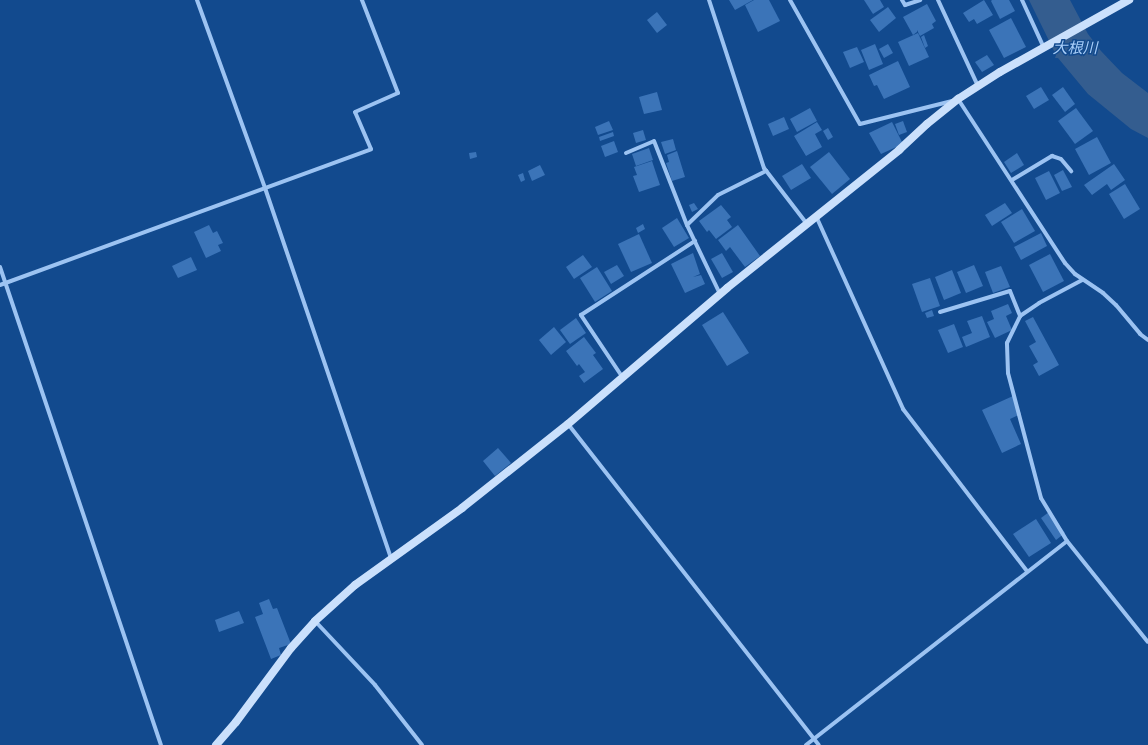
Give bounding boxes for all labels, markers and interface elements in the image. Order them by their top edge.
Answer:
water label: 大根川 [1053,40,1097,58]

